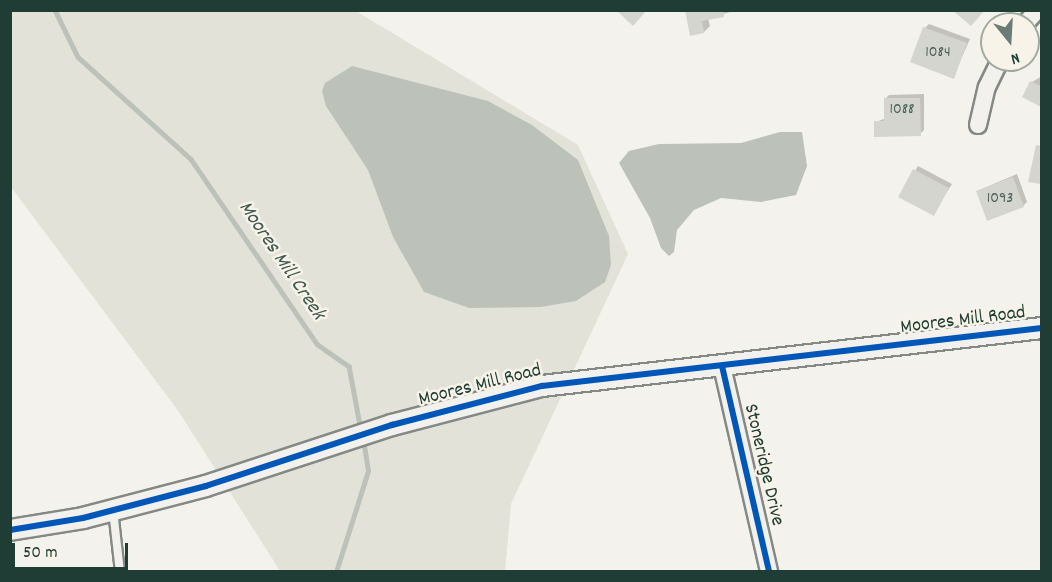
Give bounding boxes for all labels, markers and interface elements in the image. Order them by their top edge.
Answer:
north arrow [980,12,1040,72]
house number: 1084 [925,43,951,63]
text: N [1008,46,1022,70]
house number: 1088 [889,100,915,120]
house number: 1093 [987,189,1013,209]
water label: Moores Mill Creek [232,197,330,325]
street label: Moores Mill Road [899,301,1027,341]
street label: Moores Mill Road [416,359,544,413]
street label: Stoneridge Drive [737,402,789,528]
scale bar [15,531,130,569]
text: 50 m [23,541,58,566]

